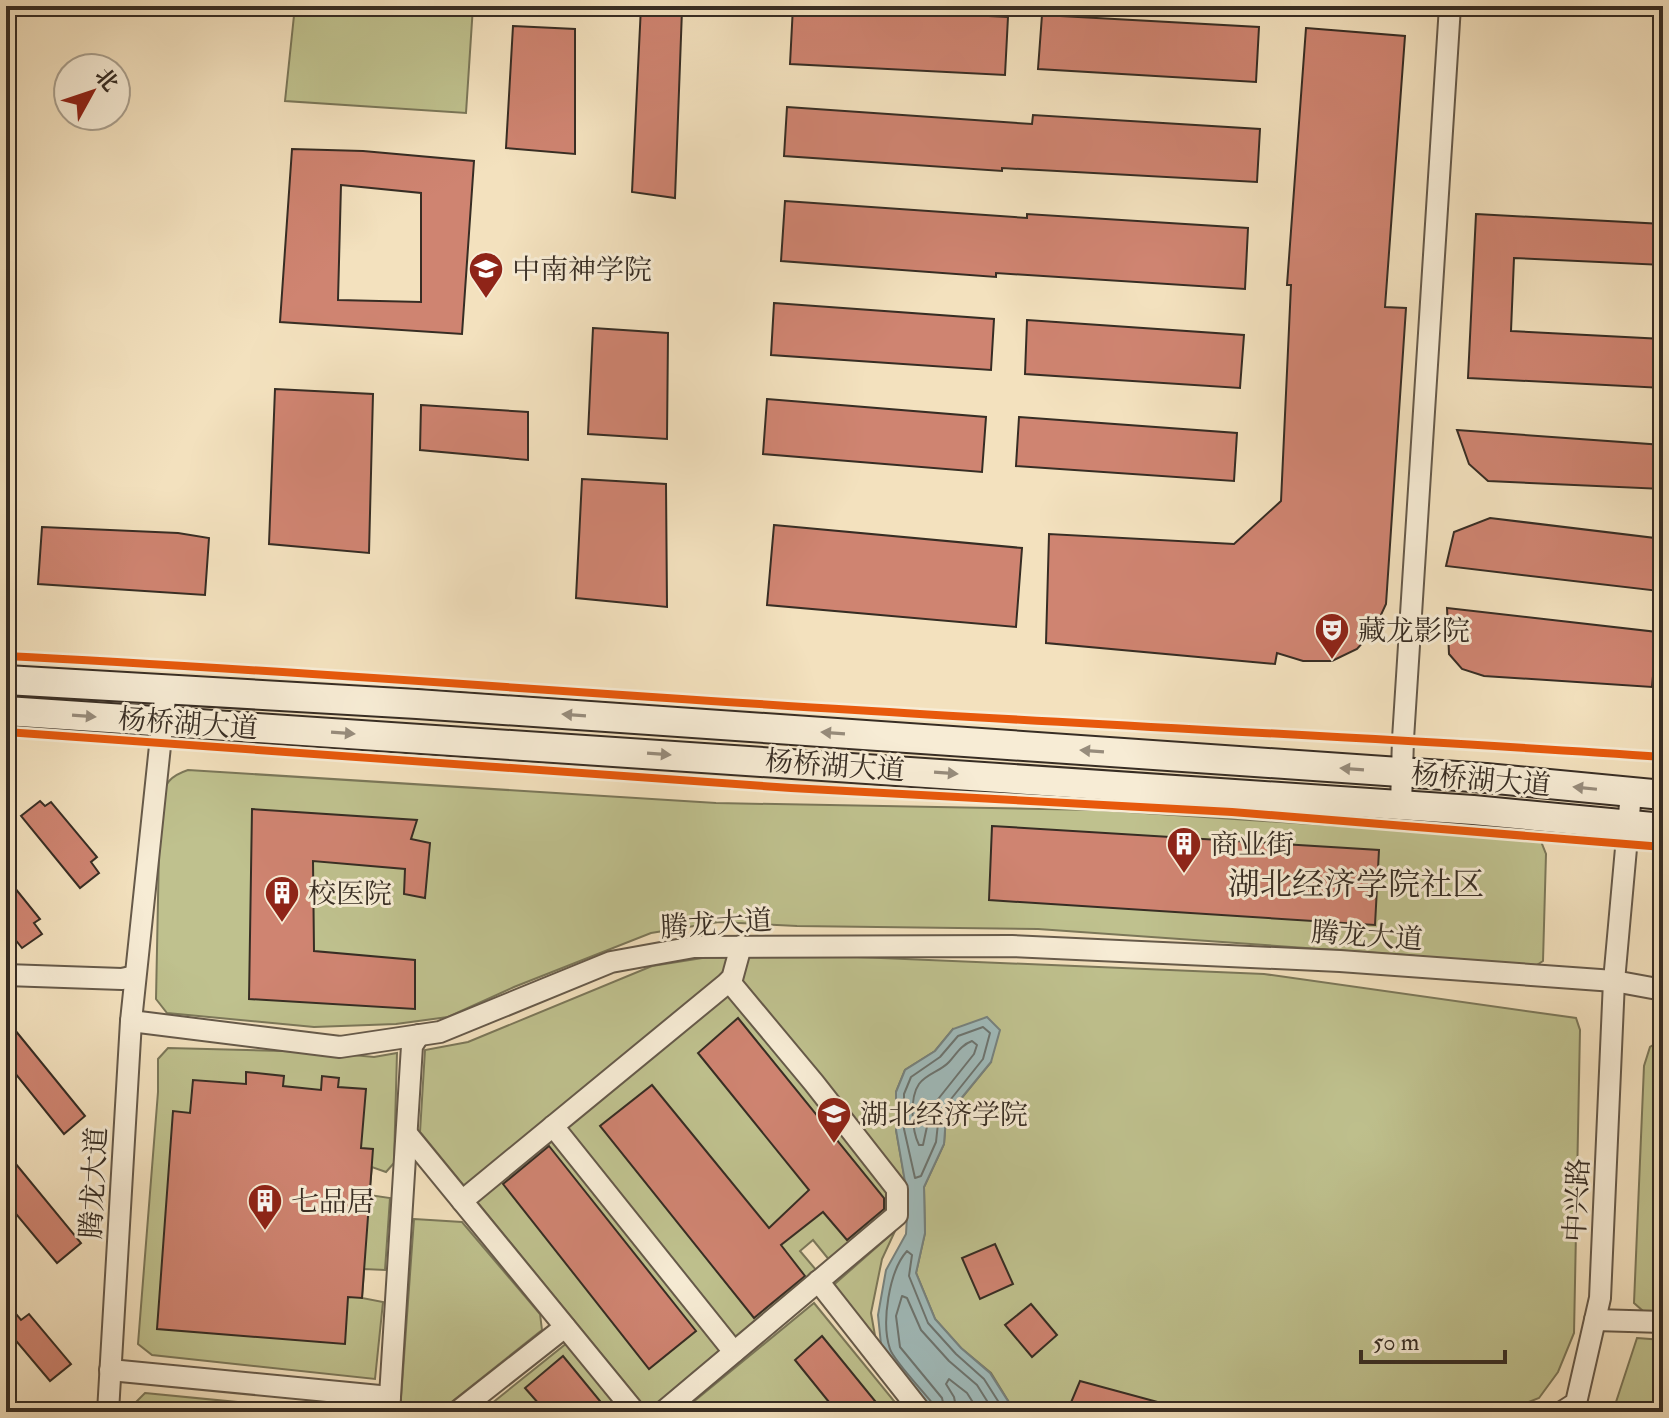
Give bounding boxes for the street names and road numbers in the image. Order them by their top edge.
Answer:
street label: 杨桥湖大道 [117,702,259,747]
street label: 杨桥湖大道 [764,744,906,789]
street label: 杨桥湖大道 [1410,757,1552,804]
street label: 腾龙大道 [659,903,773,946]
street label: 腾龙大道 [1310,915,1424,958]
street label: 腾龙大道 [74,1126,115,1240]
street label: 中兴路 [1558,1157,1597,1243]

